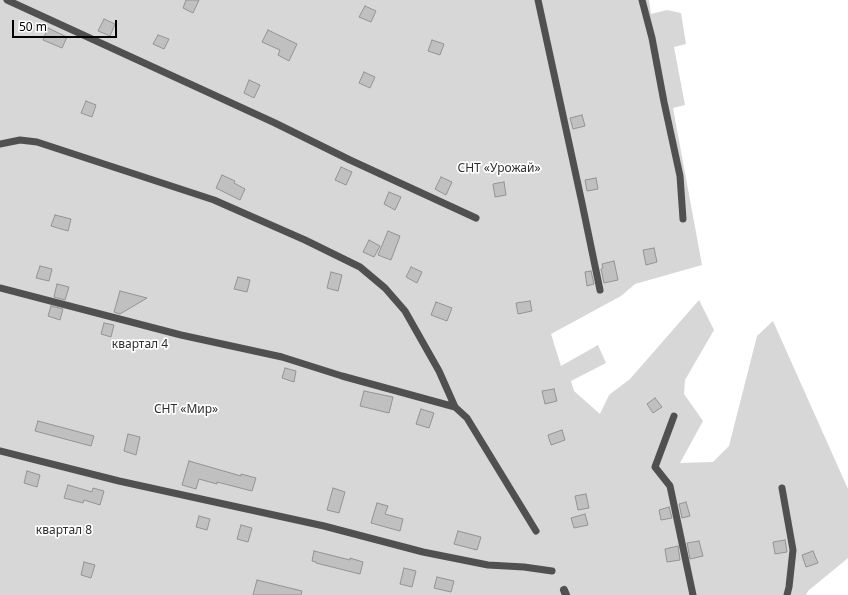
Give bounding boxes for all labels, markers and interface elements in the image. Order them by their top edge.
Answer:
scale bar [14,12,119,38]
text: 50 m [19,18,47,35]
park label: СНТ «Урожай» [457,162,541,176]
park label: квартал 4 [112,338,168,352]
park label: СНТ «Мир» [154,403,218,417]
park label: квартал 8 [36,524,92,538]

